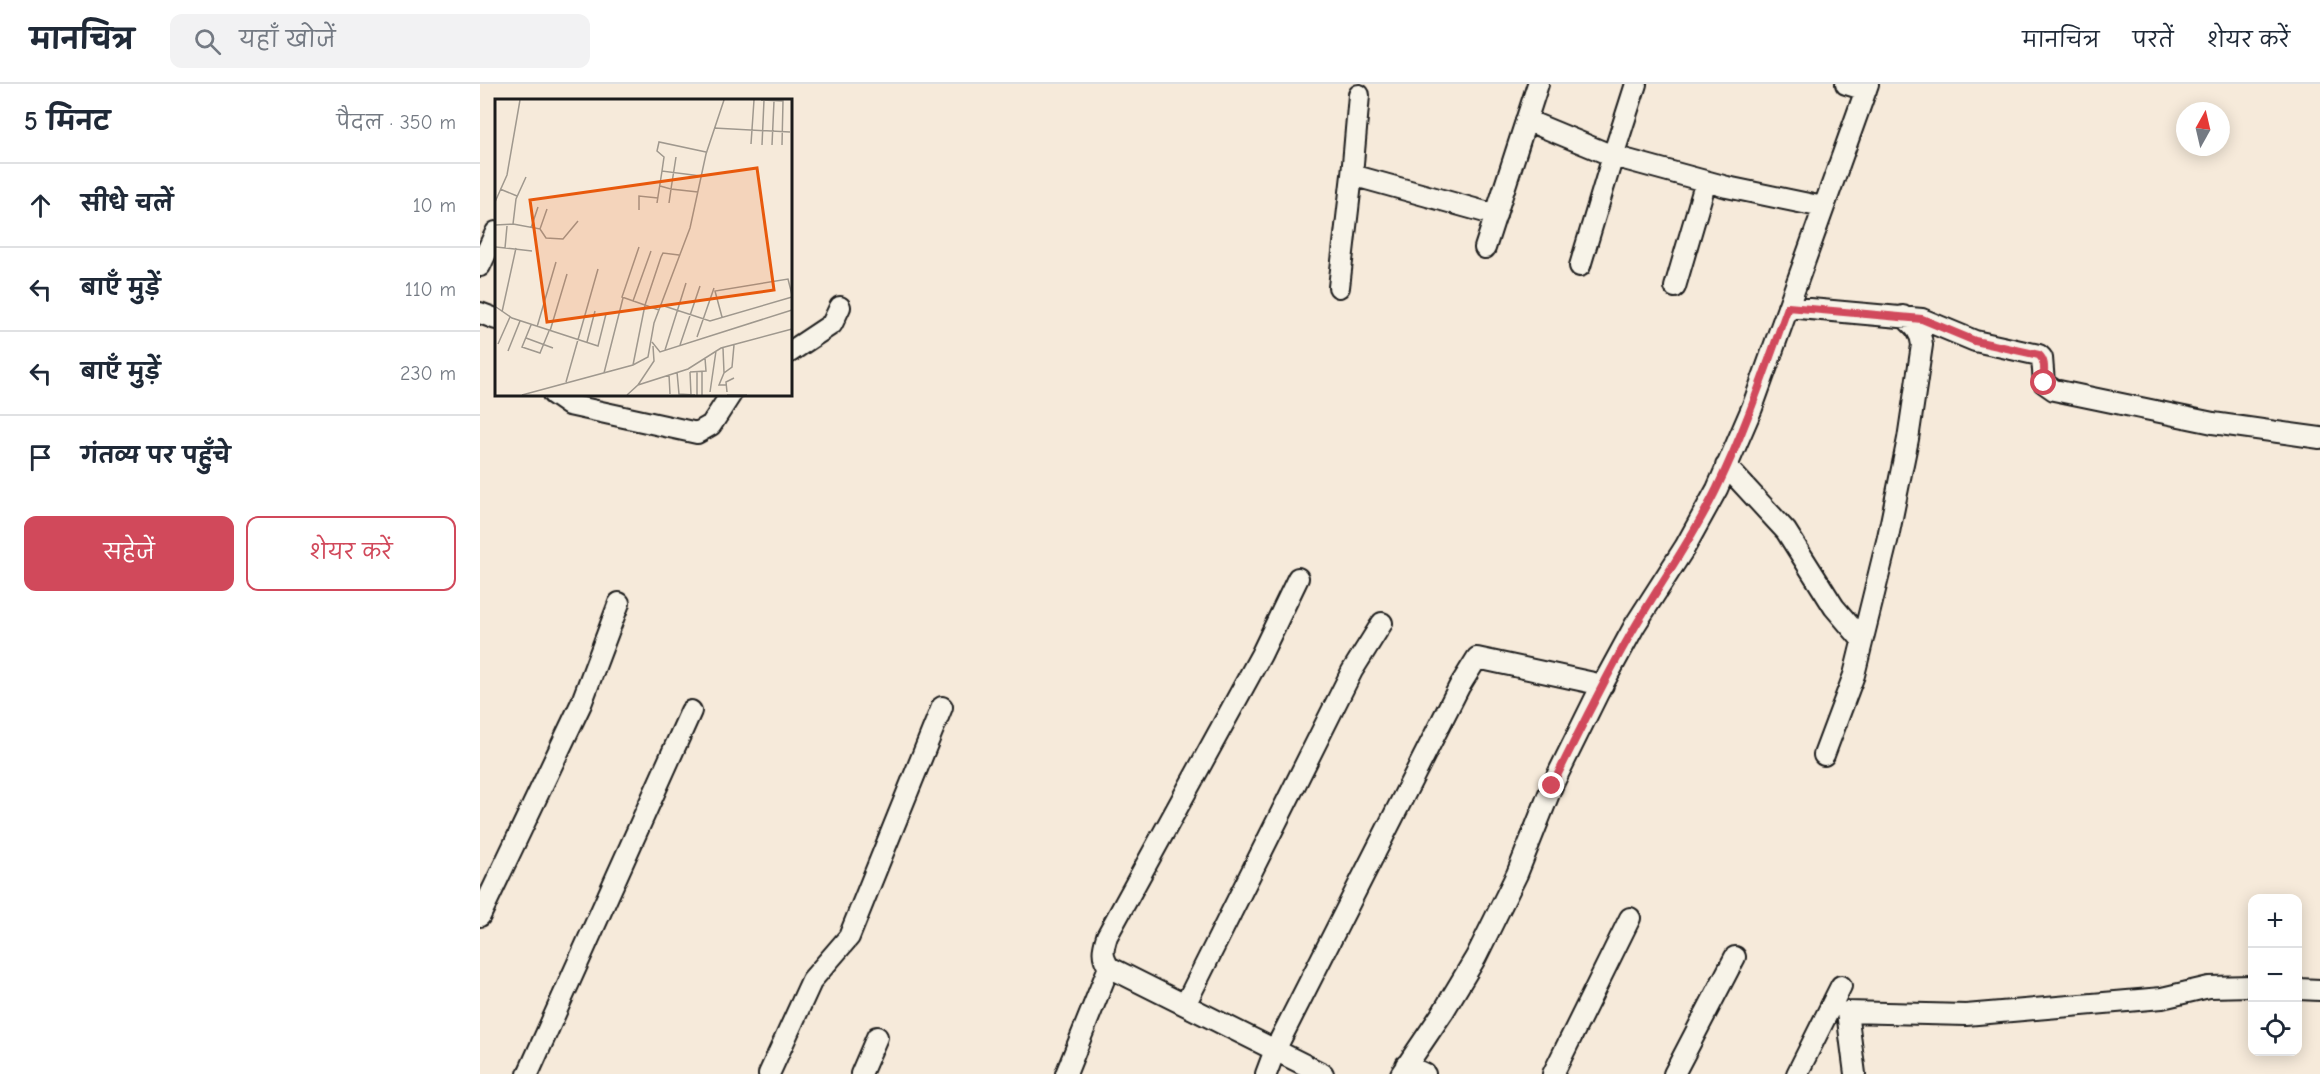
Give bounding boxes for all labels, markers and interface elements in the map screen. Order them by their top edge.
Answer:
search box [170,14,590,68]
text: मानचित्र [30,24,134,56]
icon: search [191,25,224,58]
text: यहाँ खोजें [239,27,336,53]
text: मानचित्र [2022,28,2099,52]
text: परतें [2132,28,2174,52]
text: शेयर करें [2207,28,2290,52]
inset map [495,99,792,396]
north arrow [2176,102,2230,156]
text: 5 मिनट [24,107,110,137]
text: पैदल · 350 m [337,111,456,134]
icon: ahead [24,189,57,222]
text: सीधे चलें [81,191,173,217]
text: 10 m [413,194,456,217]
icon: left [24,273,57,306]
text: बाएँ मुड़ें [81,275,160,301]
text: 110 m [405,278,456,301]
icon: left [24,357,57,390]
text: बाएँ मुड़ें [81,359,160,385]
text: 230 m [400,362,456,385]
route start [2030,369,2056,395]
icon: arrive [24,441,57,474]
text: गंतव्य पर पहुँचे [81,443,230,469]
button: सहेजें [24,516,234,591]
button: शेयर करें [246,516,456,591]
route end [1538,772,1564,798]
map controls [2248,894,2302,1056]
button: + [2248,894,2302,948]
button: − [2248,948,2302,1002]
button: locate [2248,1002,2302,1056]

